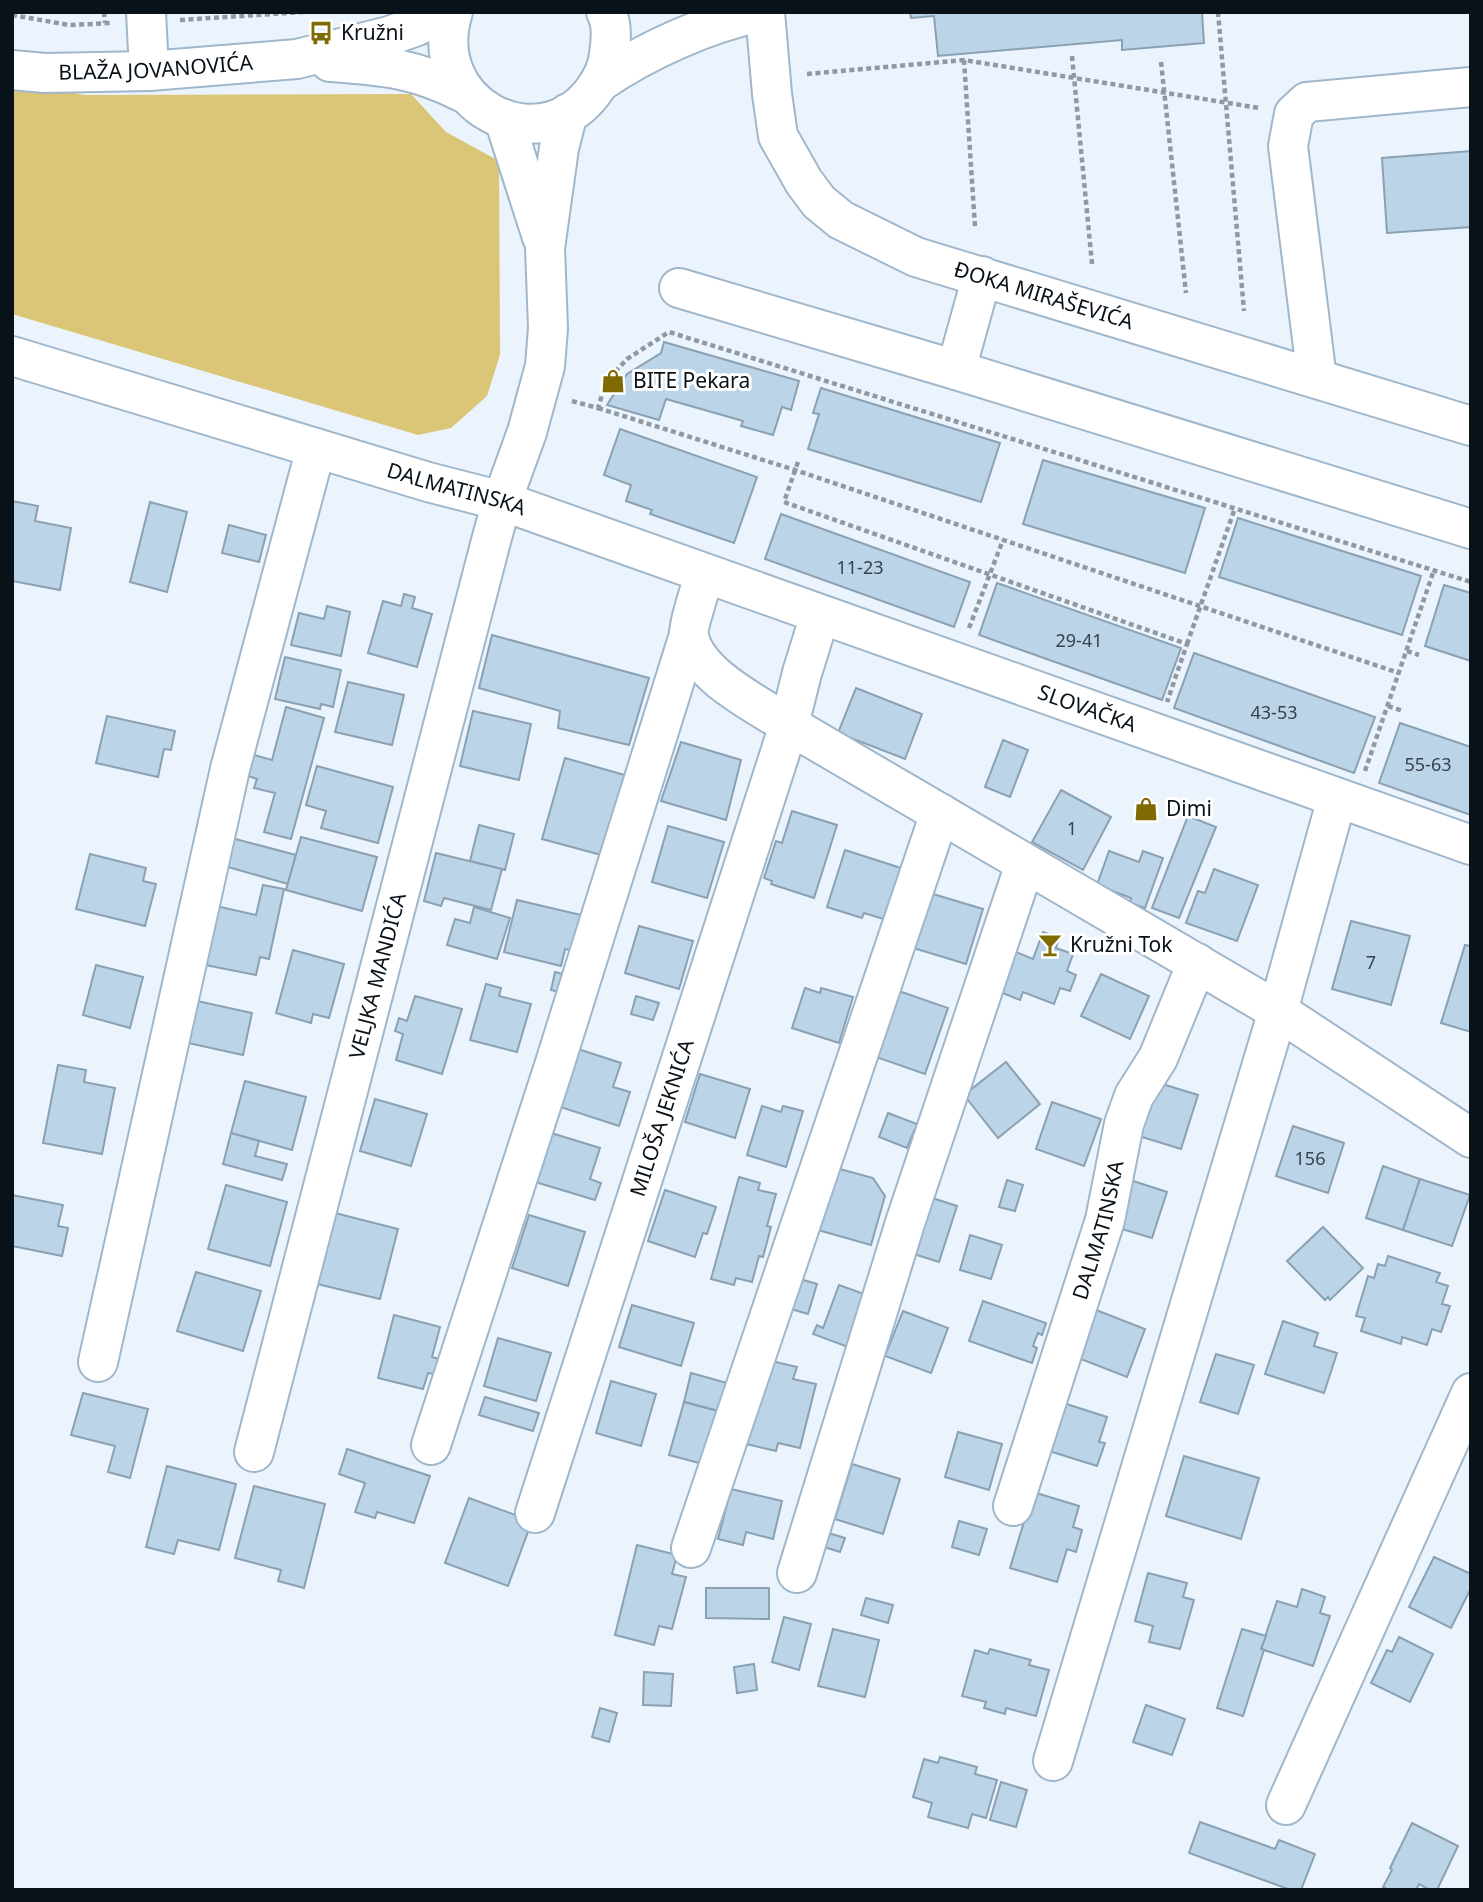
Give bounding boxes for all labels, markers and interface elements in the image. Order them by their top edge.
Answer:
place label: Kružni [341,18,404,46]
bus stop icon: Kružni [307,19,335,47]
street label: BLAŽA JOVANOVIĆA [58,48,254,86]
street label: ĐOKA MIRAŠEVIĆA [951,254,1137,336]
place label: BITE Pekara [633,366,750,394]
shop icon: BITE Pekara [599,367,627,395]
street label: DALMATINSKA [384,455,531,522]
house number: 11-23 [837,555,883,579]
house number: 29-41 [1056,628,1102,652]
street label: SLOVAČKA [1034,677,1141,738]
house number: 43-53 [1251,700,1297,724]
house number: 55-63 [1405,752,1451,776]
place label: Dimi [1166,794,1212,822]
shop icon: Dimi [1132,795,1160,823]
house number: 1 [1067,816,1077,840]
street label: VELJKA MANDIĆA [342,889,412,1062]
place label: Kružni Tok [1070,930,1173,958]
bar icon: Kružni Tok [1036,931,1064,959]
house number: 7 [1366,950,1376,974]
street label: MILOŠA JEKNIĆA [623,1035,700,1200]
house number: 156 [1295,1146,1325,1170]
street label: DALMATINSKA [1065,1158,1130,1303]

